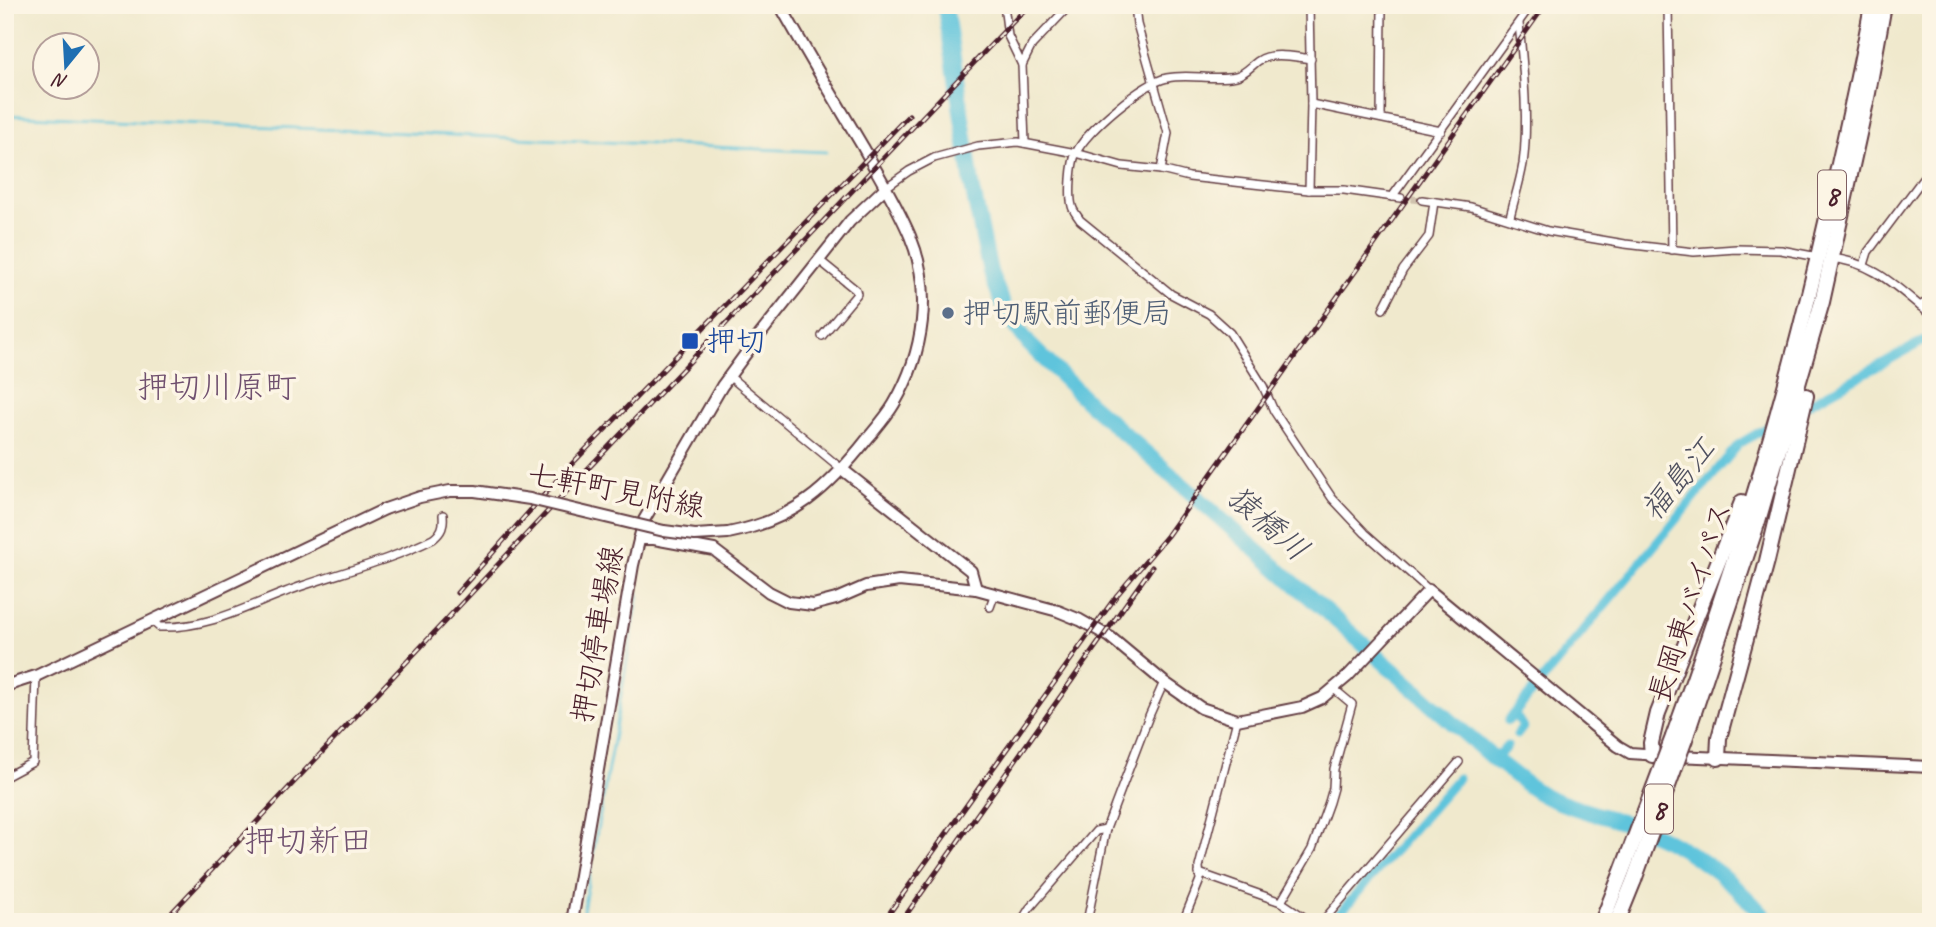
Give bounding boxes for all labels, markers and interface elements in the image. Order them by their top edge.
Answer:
north arrow [32,32,102,102]
text: N [49,67,70,94]
road number: 8 [1818,170,1846,220]
place label: 押切駅前郵便局 [962,294,1172,332]
marker: 押切駅前郵便局 [940,305,956,321]
place label: 押切 [706,322,766,360]
marker: 押切 [680,331,700,351]
district label: 押切川原町 [137,366,297,407]
water label: 福島江 [1631,428,1725,529]
street label: 七軒町見附線 [524,454,708,526]
water label: 猿橋川 [1218,476,1318,570]
street label: 長岡東バイパス [1640,497,1740,707]
street label: 押切停車場線 [563,542,631,726]
road number: 8 [1645,784,1673,834]
district label: 押切新田 [244,820,372,861]

